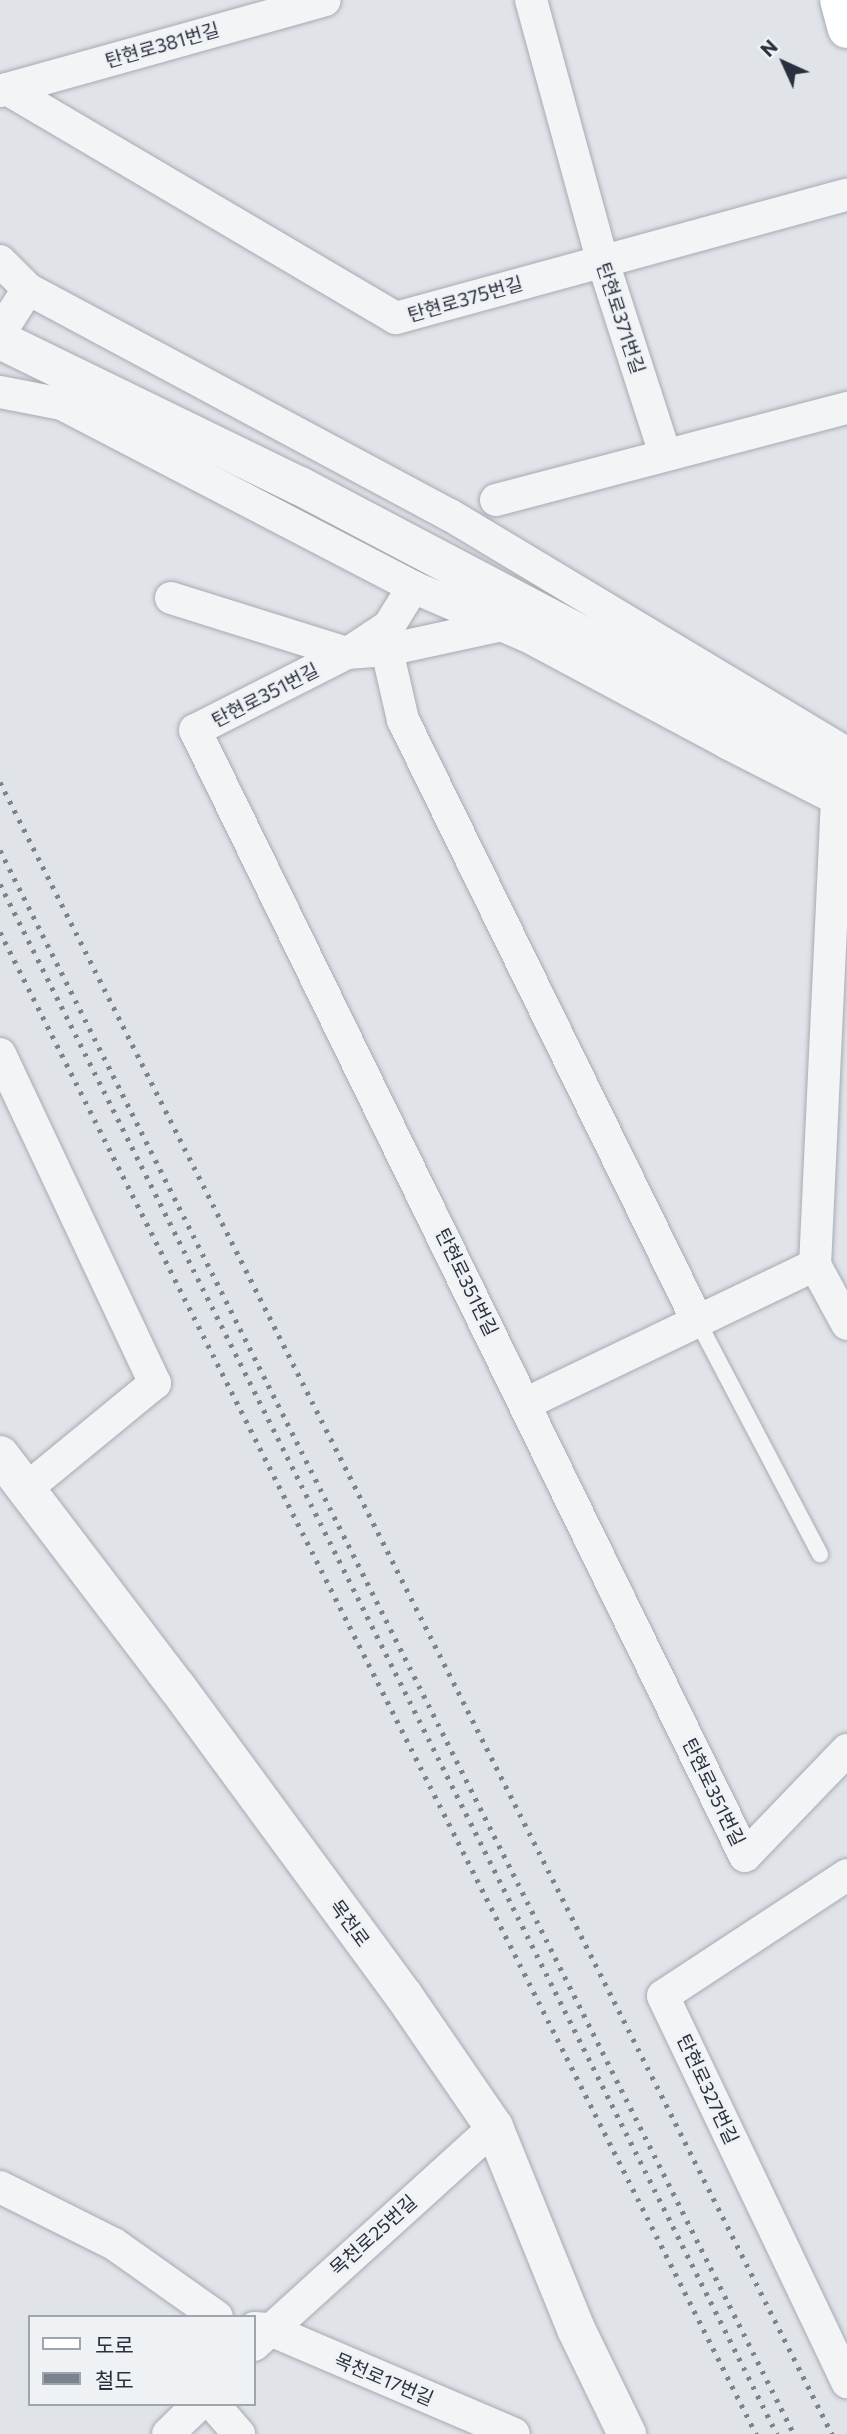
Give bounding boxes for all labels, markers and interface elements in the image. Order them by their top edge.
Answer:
street label: 탄현로381번길 [102,18,222,72]
north arrow [749,28,819,98]
text: N [756,35,782,61]
street label: 탄현로371번길 [592,259,650,377]
street label: 탄현로375번길 [405,272,525,326]
street label: 탄현로351번길 [208,658,322,732]
street label: 탄현로351번길 [431,1224,503,1340]
street label: 탄현로351번길 [678,1734,750,1850]
street label: 목천로 [325,1895,375,1951]
street label: 탄현로327번길 [673,2030,743,2148]
street label: 목천로25번길 [325,2190,421,2280]
legend [28,2315,256,2406]
text: 도로 [95,2332,134,2357]
street label: 목천로17번길 [331,2348,437,2410]
text: 철도 [95,2367,134,2392]

